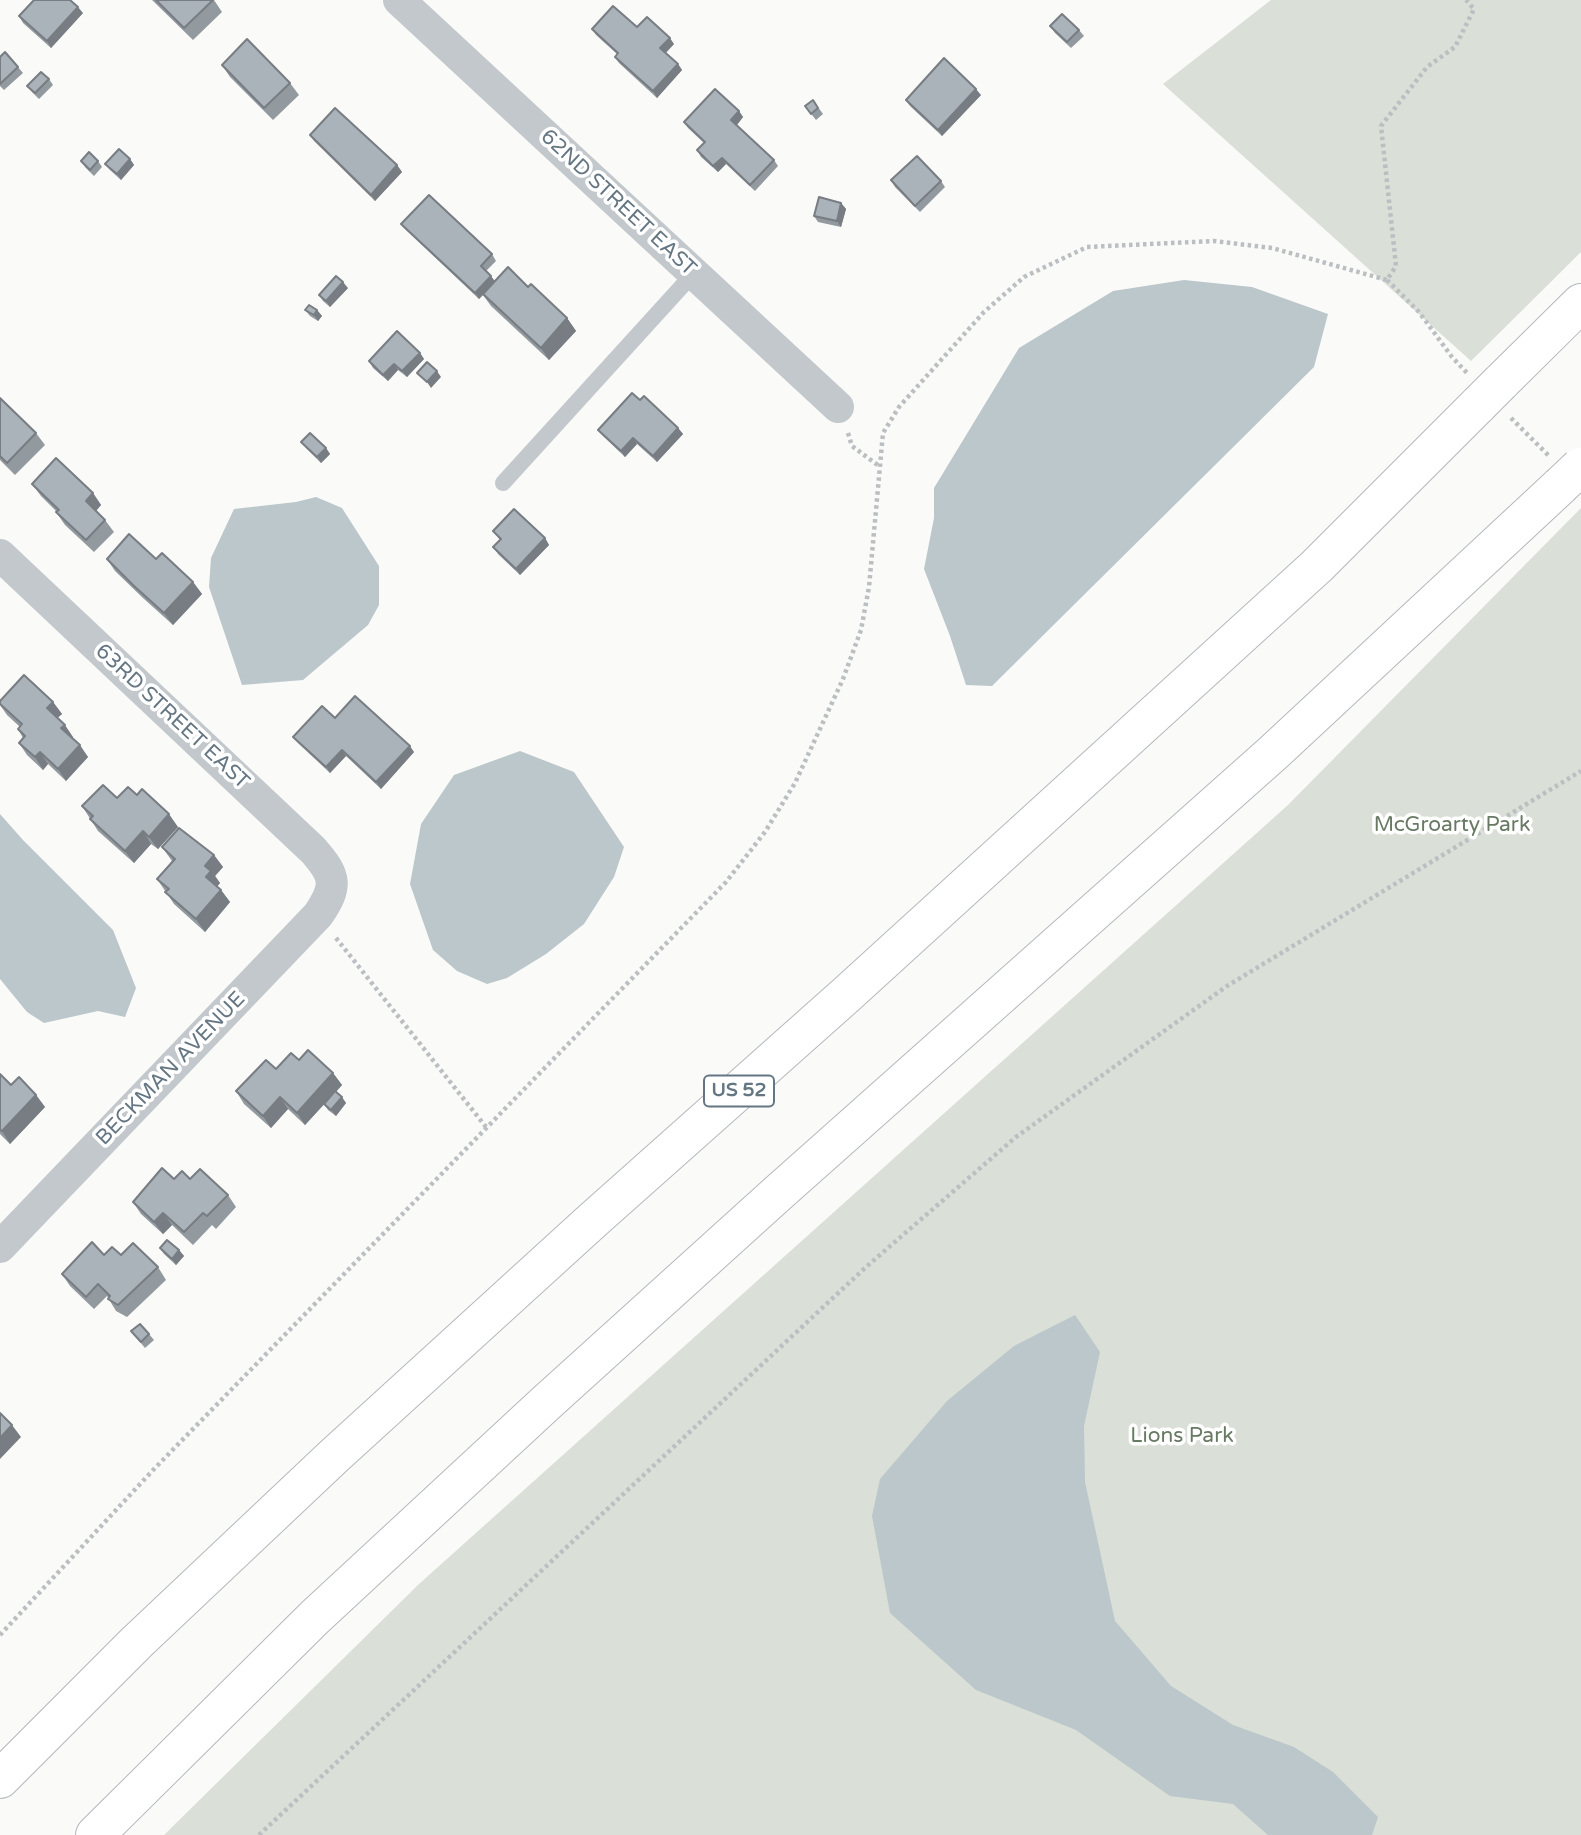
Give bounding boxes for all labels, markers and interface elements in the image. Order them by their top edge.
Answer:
street label: 62ND STREET EAST [535,124,701,282]
street label: 63RD STREET EAST [90,639,254,795]
park label: McGroarty Park [1374,812,1530,838]
street label: BECKMAN AVENUE [91,987,251,1151]
road number: US 52 [704,1076,774,1106]
park label: Lions Park [1130,1423,1234,1449]

